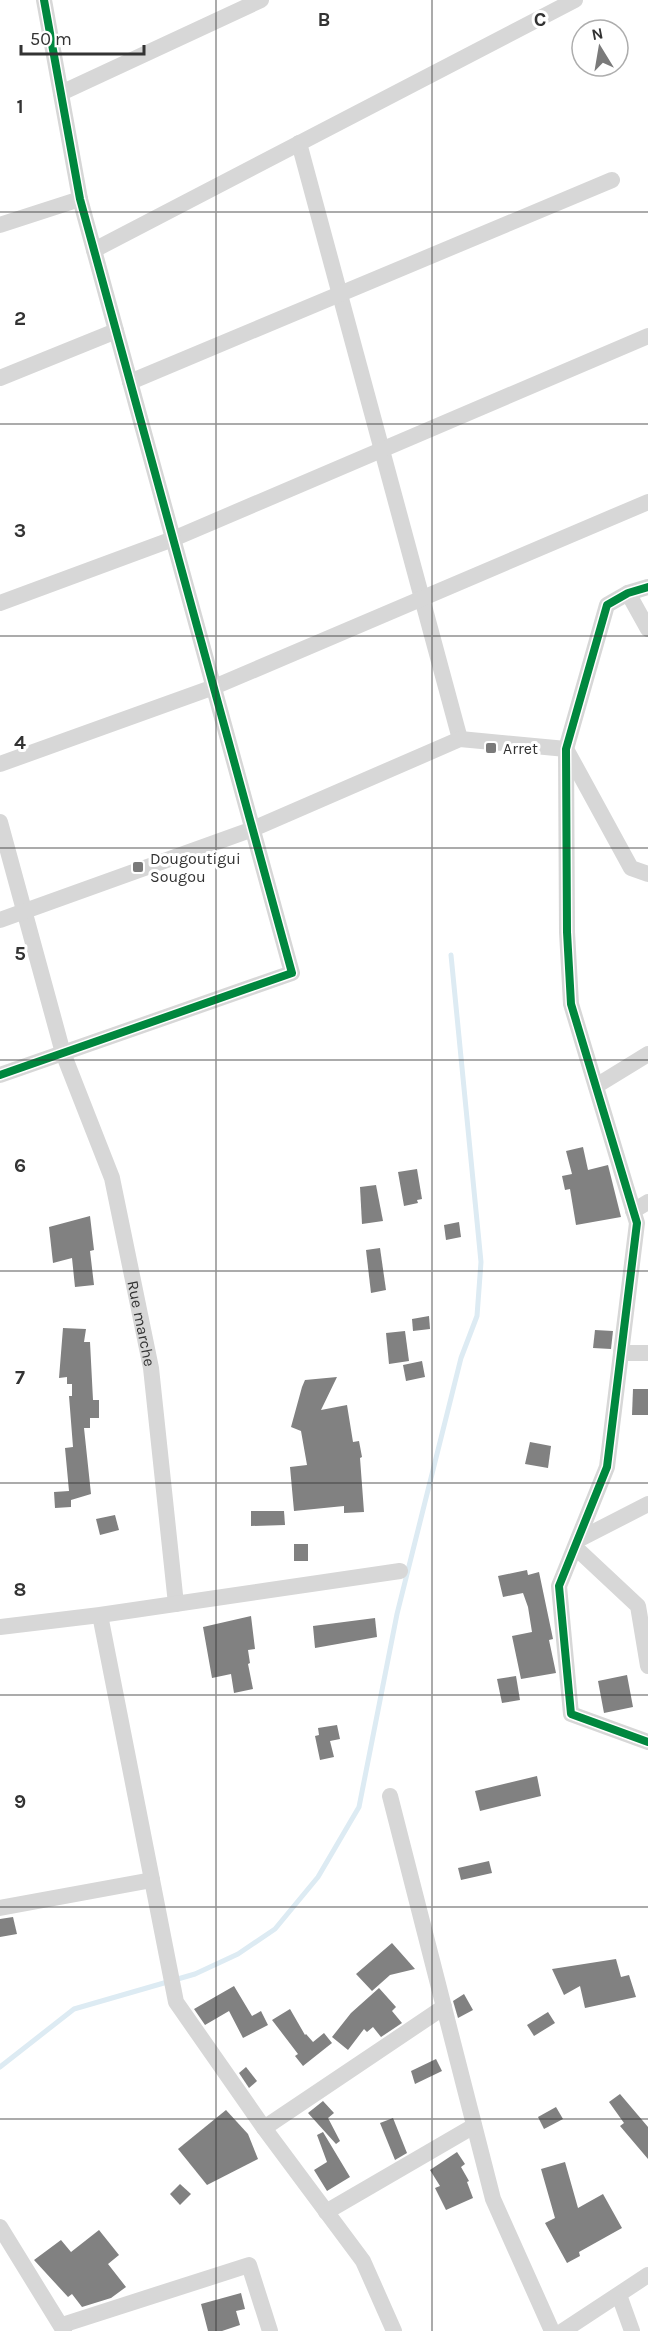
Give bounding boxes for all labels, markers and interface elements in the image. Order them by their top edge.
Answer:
text: B [318,8,330,31]
text: C [534,8,546,31]
scale bar [21,18,144,56]
north arrow [570,18,630,78]
text: N [590,23,605,44]
text: 50 m [30,28,72,50]
text: 1 [16,95,24,118]
text: 2 [14,307,26,330]
text: 3 [14,519,26,542]
text: 4 [14,731,26,754]
place label: Arret [503,739,538,758]
marker: Arret [484,741,498,755]
place label: Dougoutigui Sougou [150,849,241,886]
marker: Dougoutigui Sougou [131,860,145,874]
text: 5 [14,942,26,965]
text: 6 [14,1154,26,1177]
street label: Rue marche [123,1279,159,1368]
text: 7 [15,1366,25,1389]
text: 8 [14,1578,26,1601]
text: 9 [14,1790,26,1813]

